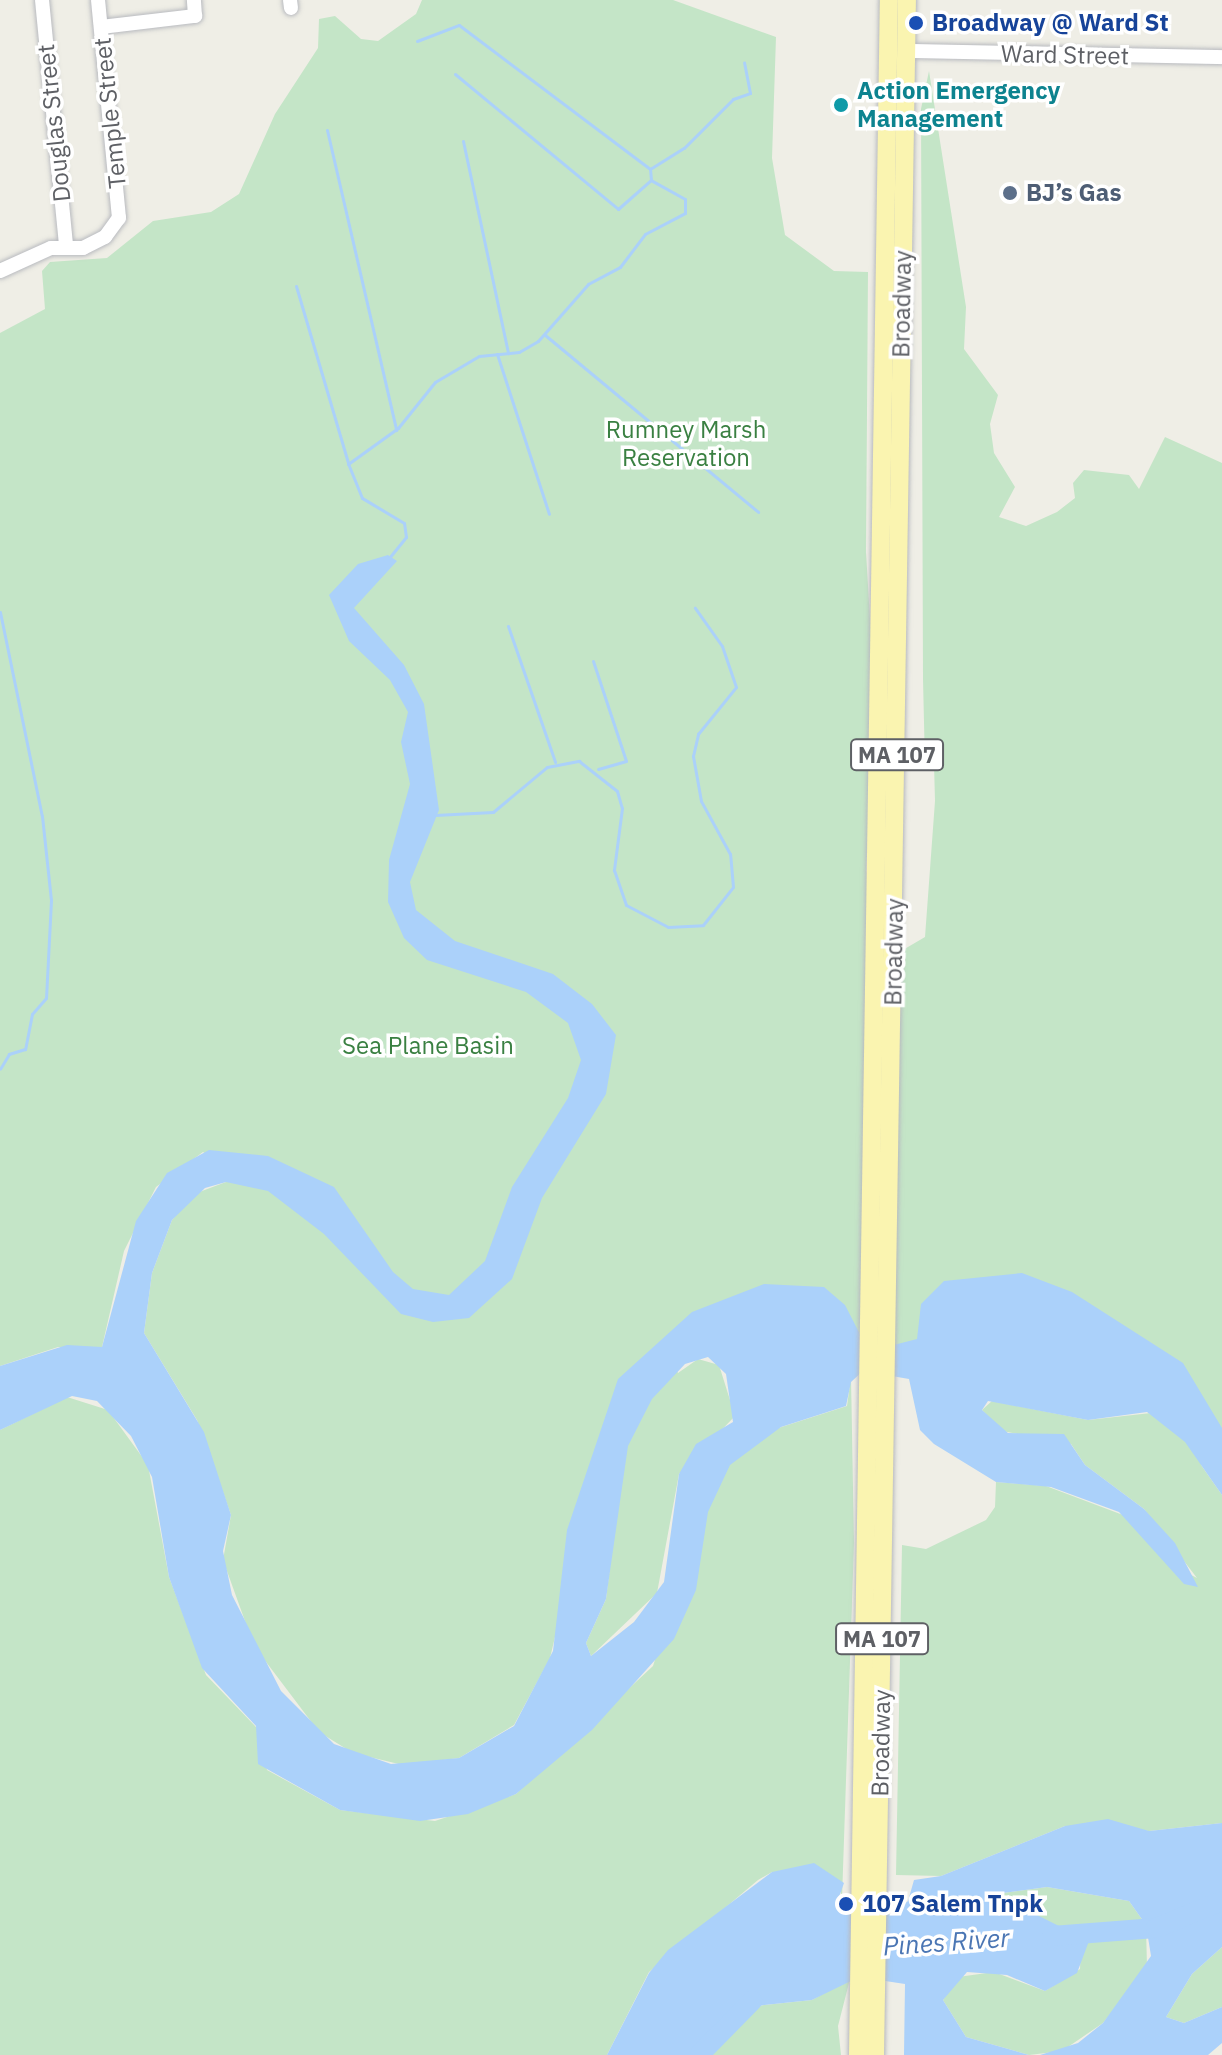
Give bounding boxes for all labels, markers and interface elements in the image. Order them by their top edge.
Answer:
place label: Broadway @ Ward St [932,9,1169,37]
marker: Broadway @ Ward St [907,14,925,32]
street label: Temple Street [88,36,132,190]
street label: Ward Street [1001,39,1129,71]
street label: Douglas Street [31,43,77,203]
place label: Action Emergency Management [857,77,1060,133]
marker: Action Emergency Management [832,96,850,114]
place label: BJ’s Gas [1026,179,1121,207]
marker: BJ’s Gas [1001,184,1019,202]
street label: Broadway [887,250,917,358]
park label: Rumney Marsh Reservation [606,416,766,472]
road number: MA 107 [849,737,945,773]
street label: Broadway [879,898,909,1006]
park label: Sea Plane Basin [342,1032,514,1060]
road number: MA 107 [834,1621,930,1657]
street label: Broadway [866,1689,896,1797]
place label: 107 Salem Tnpk [862,1890,1043,1918]
marker: 107 Salem Tnpk [837,1895,855,1913]
water label: Pines River [882,1922,1010,1962]

